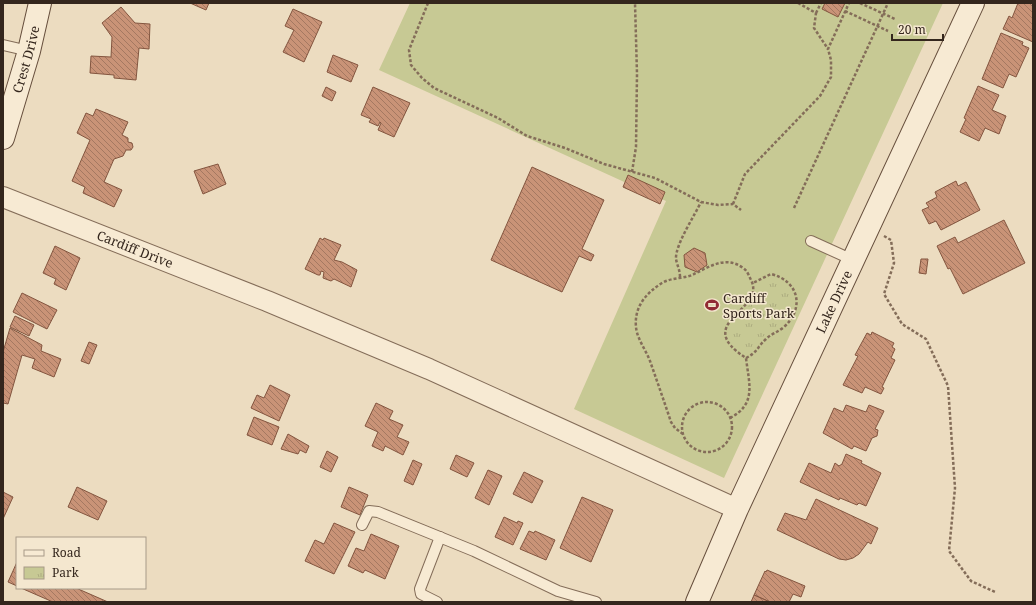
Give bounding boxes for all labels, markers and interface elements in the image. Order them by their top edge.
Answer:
scale bar [892,16,943,42]
text: 20 m [898,21,926,38]
street label: Crest Drive [8,24,44,95]
street label: Cardiff Drive [94,226,176,272]
street label: Lake Drive [811,267,856,336]
place label: Cardiff Sports Park [723,289,795,322]
sports icon: Cardiff Sports Park [704,297,720,313]
legend [16,537,146,589]
text: Road [52,544,82,561]
text: Park [52,564,80,581]

